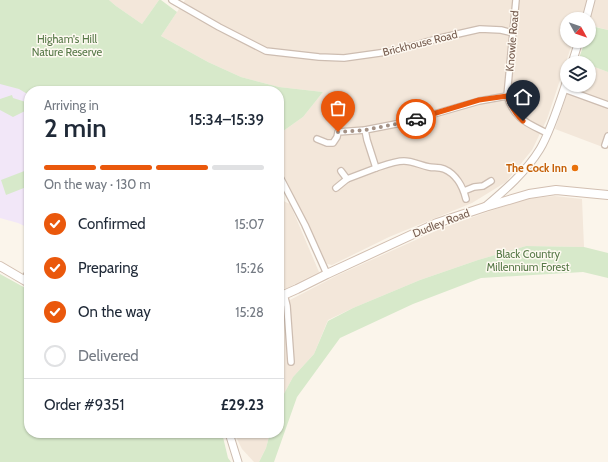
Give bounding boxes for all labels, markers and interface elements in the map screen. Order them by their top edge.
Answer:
street label: Knowle Road [502,10,522,72]
north arrow [560,12,596,48]
map controls [560,12,596,92]
street label: Brickhouse Road [381,27,459,59]
park label: Higham's Hill Nature Reserve [32,32,103,59]
button: layers [560,56,596,92]
pin [506,80,540,121]
icon: home [512,86,534,108]
pin [321,91,355,132]
text: Arriving in [44,97,99,113]
icon: bag [327,97,349,119]
courier [396,99,436,139]
icon: car [405,108,427,130]
text: 15:34–15:39 [189,111,264,129]
text: 2 min [44,112,107,144]
place label: The Cock Inn [506,161,567,175]
marker: The Cock Inn [570,163,580,173]
text: On the way · 130 m [44,176,151,192]
street label: Dudley Road [411,206,471,240]
icon: check [44,213,66,235]
text: Confirmed [78,215,146,233]
text: 15:07 [235,216,264,232]
park label: Black Country Millennium Forest [487,247,570,274]
icon: check [44,257,66,279]
text: Preparing [78,259,138,277]
text: 15:26 [236,260,264,276]
icon: check [44,301,66,323]
text: On the way [78,303,151,321]
text: 15:28 [235,304,264,320]
text: Delivered [78,347,139,365]
text: Order #9351 [44,396,124,414]
text: £29.23 [221,396,264,414]

